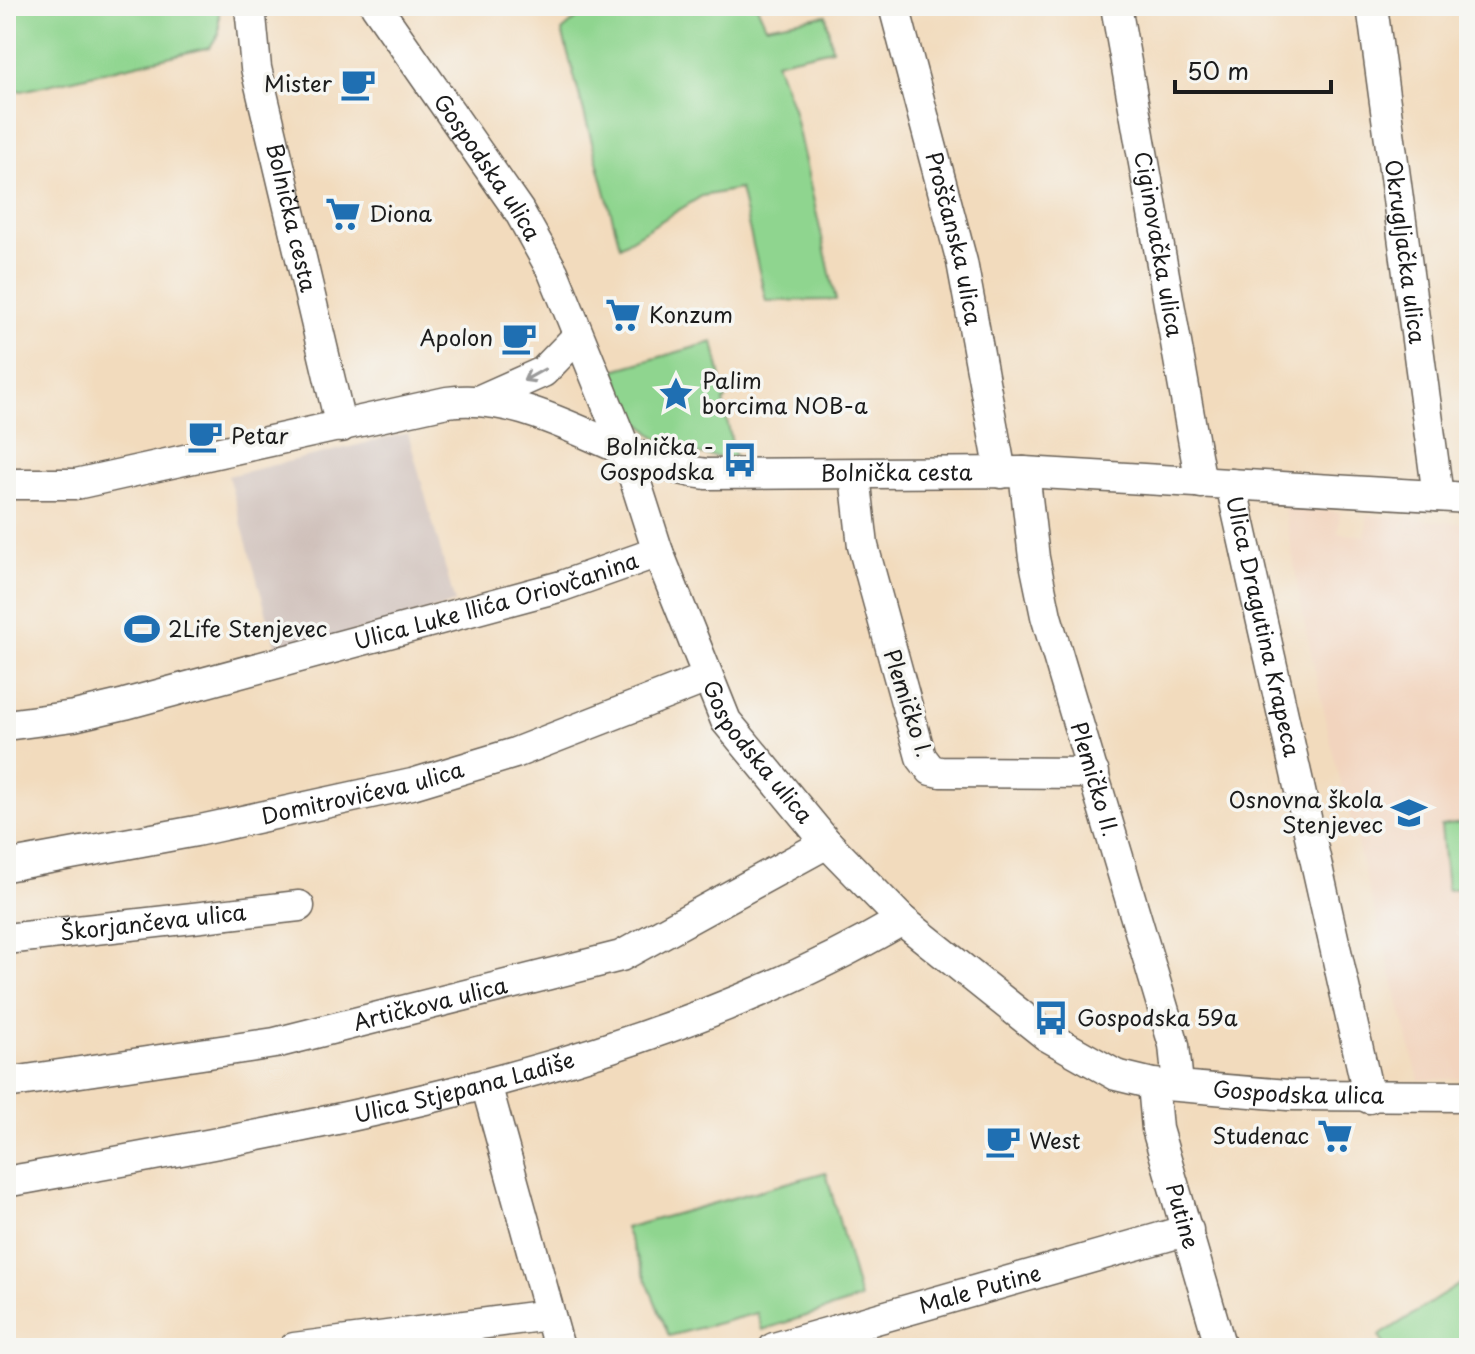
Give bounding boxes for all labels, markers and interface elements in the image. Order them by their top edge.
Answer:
scale bar [1175,44,1331,94]
text: 50 m [1187,52,1249,88]
cafe icon: Mister [339,65,377,103]
place label: Mister [264,66,333,99]
street label: Gospodska ulica [427,86,550,246]
street label: Bolnička cesta [259,140,327,295]
street label: Proščanska ulica [918,147,991,328]
street label: Ciginovačka ulica [1127,148,1193,340]
street label: Okrugljačka ulica [1378,157,1435,346]
supermarket icon: Diona [324,195,362,233]
place label: Diona [369,196,432,229]
supermarket icon: Konzum [604,296,642,334]
place label: Konzum [649,297,733,330]
cafe icon: Apolon [500,319,538,357]
place label: Apolon [420,320,493,353]
place label: Palim borcima NOB-a [702,363,868,421]
one-way arrow [523,368,546,384]
place icon: Palim borcima NOB-a [657,375,695,413]
cafe icon: Petar [186,417,224,455]
place label: Petar [231,418,289,451]
place label: Bolnička - Gospodska [599,429,714,487]
bus stop icon: Bolnička - Gospodska [721,441,759,479]
street label: Bolnička cesta [820,454,973,488]
street label: Ulica Dragutina Krapeca [1219,493,1310,760]
street label: Ulica Luke Ilića Oriovčanina [350,542,643,656]
sports icon: 2Life Stenjevec [123,610,161,648]
place label: 2Life Stenjevec [168,611,327,644]
street label: Plemičko I. [876,644,942,761]
street label: Gospodska ulica [696,674,822,830]
street label: Plemičko II. [1063,717,1129,840]
street label: Domitrovićeva ulica [258,751,467,831]
place label: Osnovna škola Stenjevec [1229,782,1383,840]
school or university icon: Osnovna škola Stenjevec [1390,794,1428,832]
street label: Škorjančeva ulica [58,894,248,948]
street label: Artičkova ulica [349,967,511,1038]
bus stop icon: Gospodska 59a [1032,999,1070,1037]
place label: Gospodska 59a [1077,1000,1238,1033]
street label: Ulica Stjepana Ladiše [351,1042,578,1130]
street label: Gospodska ulica [1212,1071,1384,1111]
supermarket icon: Studenac [1316,1117,1354,1155]
place label: Studenac [1213,1118,1309,1151]
cafe icon: West [984,1122,1022,1160]
place label: West [1029,1123,1081,1156]
street label: Putine [1159,1179,1209,1253]
street label: Male Putine [915,1255,1044,1321]

